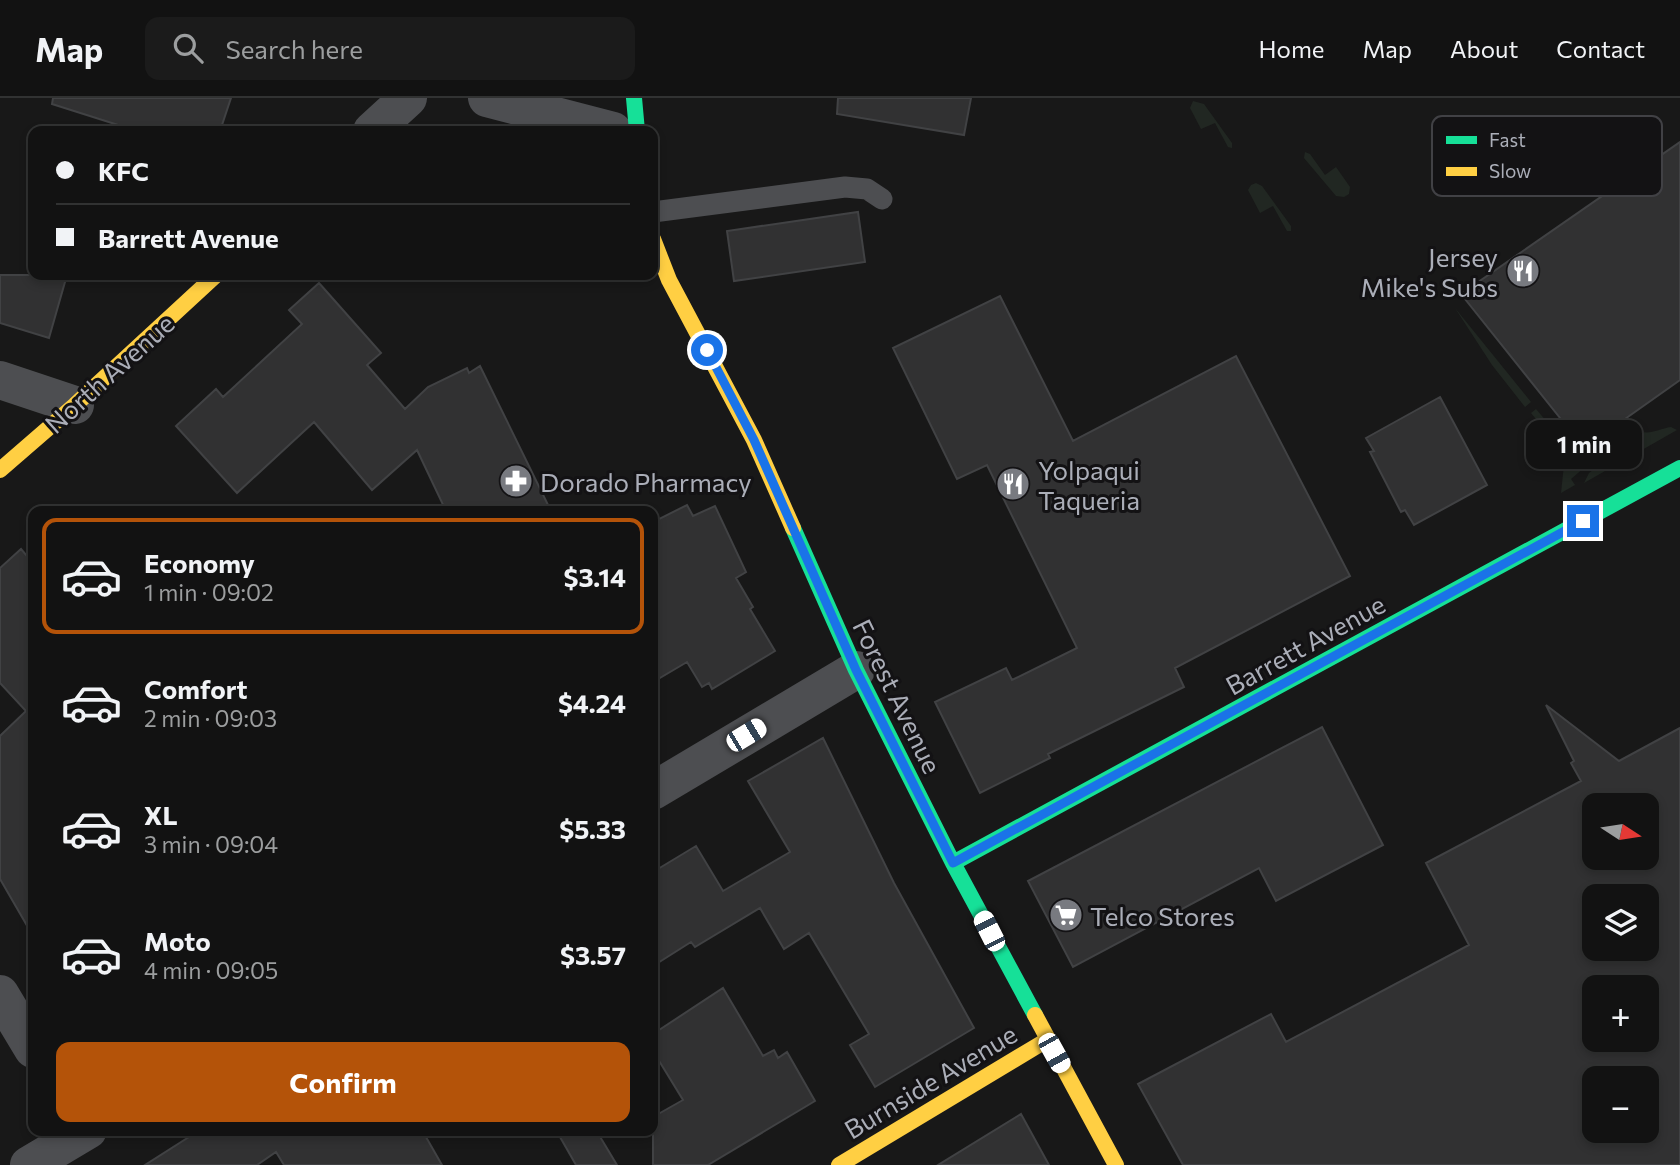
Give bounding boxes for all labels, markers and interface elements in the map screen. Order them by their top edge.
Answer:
search box [145,17,635,80]
text: Map [35,28,103,69]
icon: search [169,29,207,67]
text: Search here [225,33,363,64]
text: Home [1259,34,1325,63]
text: Map [1363,34,1412,63]
text: About [1450,34,1518,63]
text: Contact [1556,34,1645,63]
legend [1432,116,1662,196]
text: Fast [1489,128,1526,151]
text: KFC [98,155,149,186]
text: Slow [1489,159,1531,182]
text: Barrett Avenue [98,222,279,253]
place label: Jersey Mike's Subs [1360,241,1498,302]
restaurant icon: Jersey Mike's Subs [1504,252,1542,290]
street label: North Avenue [38,307,180,439]
route start [691,334,723,366]
callout: 1 min [1525,420,1641,468]
text: 1 min [1557,430,1611,458]
place label: Yolpaqui Taqueria [1038,454,1140,515]
pharmacy icon: Dorado Pharmacy [497,462,535,500]
restaurant icon: Yolpaqui Taqueria [994,465,1032,503]
place label: Dorado Pharmacy [540,466,752,497]
route end [1567,505,1599,537]
icon: car [60,545,123,608]
text: Economy [144,547,255,578]
text: $3.14 [564,561,626,592]
text: 1 min · 09:02 [144,578,274,606]
street label: Barrett Avenue [1220,587,1390,701]
street label: Forest Avenue [847,614,949,778]
icon: car [60,671,123,734]
text: Comfort [144,673,247,704]
text: $4.24 [558,687,626,718]
text: 2 min · 09:03 [144,704,277,732]
car [723,715,770,755]
north arrow [1582,793,1659,870]
map controls [1582,793,1659,1143]
icon: car [60,797,123,860]
text: XL [144,799,178,830]
text: $5.33 [559,813,626,844]
text: 3 min · 09:04 [144,830,278,858]
button: layers [1582,884,1659,961]
supermarket icon: Telco Stores [1047,896,1085,934]
place label: Telco Stores [1090,900,1235,931]
car [971,908,1008,954]
icon: car [60,923,123,986]
text: Moto [144,925,211,956]
text: $3.57 [560,939,626,970]
text: 4 min · 09:05 [144,956,278,984]
button: + [1582,975,1659,1052]
street label: Burnside Avenue [838,1017,1022,1145]
car [1035,1030,1074,1076]
button: Confirm [56,1042,630,1122]
button: − [1582,1066,1659,1143]

